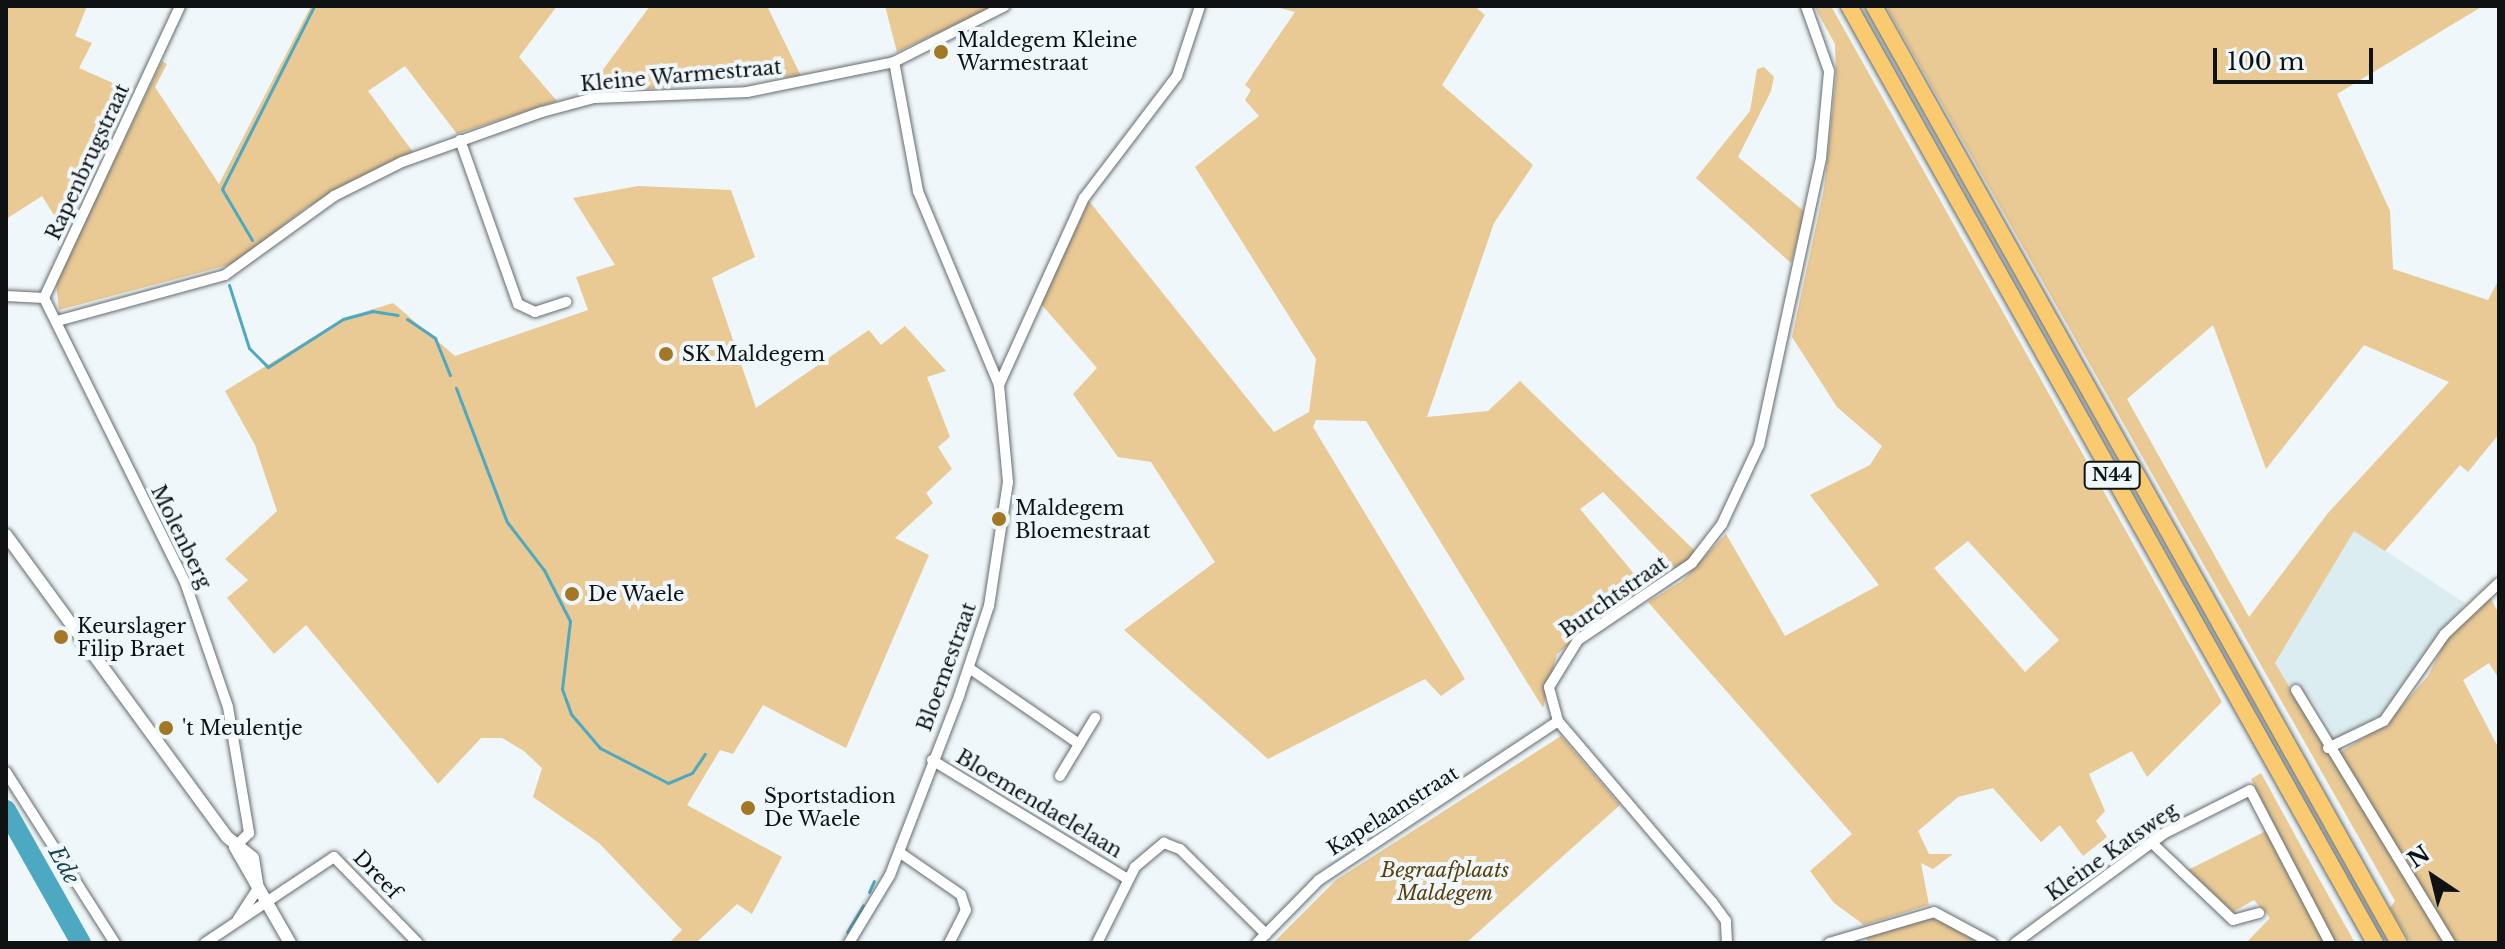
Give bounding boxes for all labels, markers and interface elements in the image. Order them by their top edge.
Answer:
place label: Maldegem Kleine Warmestraat [957,28,1137,75]
scale bar [2217,32,2377,82]
marker: Maldegem Kleine Warmestraat [932,43,950,61]
text: 100 m [2227,47,2305,76]
street label: Kleine Warmestraat [579,55,783,97]
street label: Rapenbrugstraat [41,80,135,244]
place label: SK Maldegem [682,342,825,366]
marker: SK Maldegem [657,345,675,363]
road number: N44 [2082,461,2142,489]
street label: Molenberg [146,481,216,593]
place label: Maldegem Bloemestraat [1015,496,1150,543]
marker: Maldegem Bloemestraat [990,510,1008,528]
street label: Burchtstraat [1556,551,1672,643]
place label: De Waele [588,582,685,606]
marker: De Waele [563,585,581,603]
street label: Bloemestraat [913,599,981,735]
place label: Keurslager Filip Braet [77,614,186,661]
marker: Keurslager Filip Braet [52,628,70,646]
place label: 't Meulentje [182,716,303,740]
marker: 't Meulentje [157,719,175,737]
street label: Bloemendaelelaan [952,745,1126,863]
street label: Kapelaanstraat [1323,761,1463,861]
place label: Sportstadion De Waele [764,784,895,831]
street label: Kleine Katsweg [2042,798,2182,906]
marker: Sportstadion De Waele [739,799,757,817]
north arrow [2393,837,2473,917]
text: N [2403,840,2435,874]
water label: Ede [43,841,85,889]
street label: Dreef [348,846,406,904]
park label: Begraafplaats Maldegem [1381,858,1509,905]

